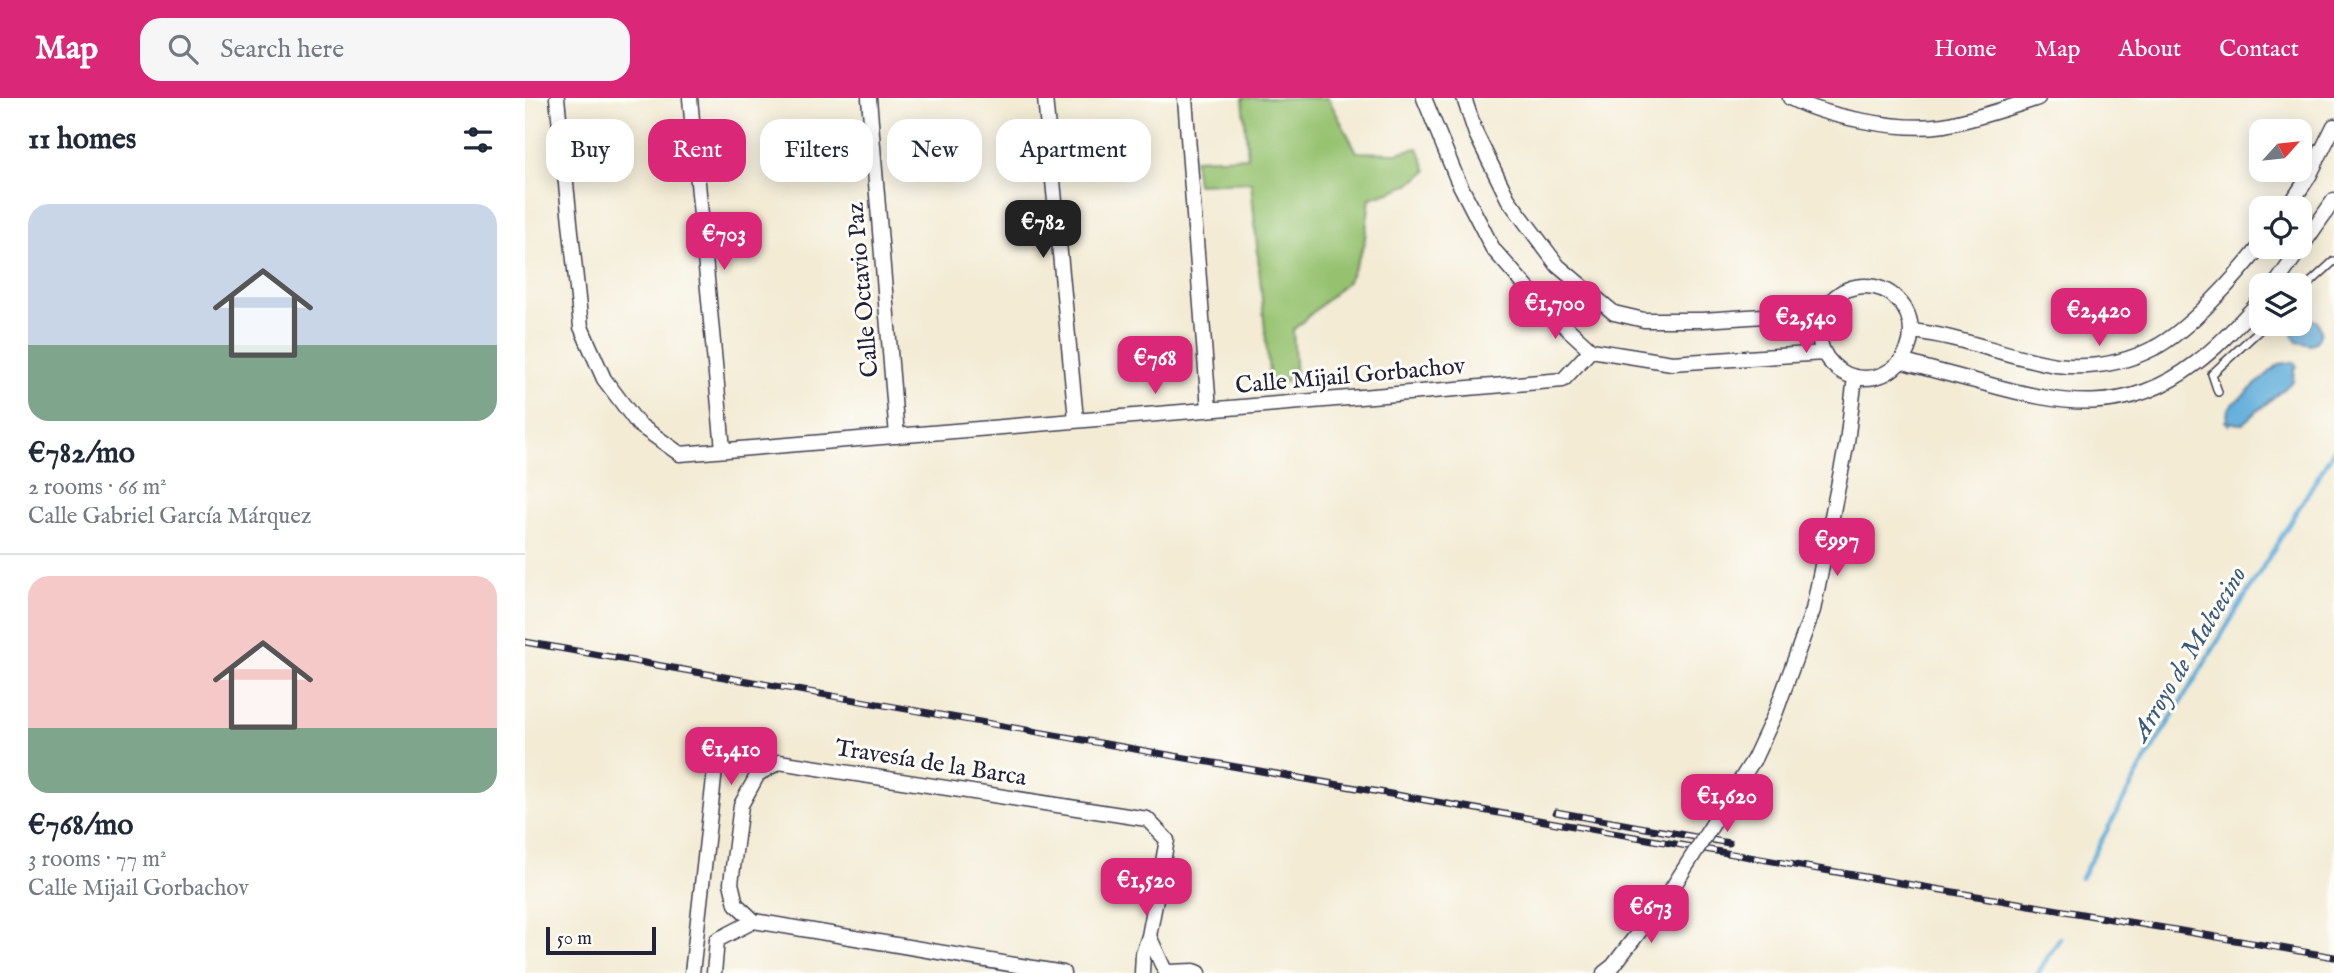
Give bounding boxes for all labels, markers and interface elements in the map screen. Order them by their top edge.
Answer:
search box [140,18,630,81]
text: Map [35,28,98,70]
icon: search [164,30,202,68]
text: Search here [220,33,344,66]
text: Home [1934,34,1997,65]
text: Map [2035,34,2081,65]
text: About [2119,34,2181,65]
text: Contact [2219,34,2299,65]
chip: Buy [546,119,634,182]
chip: Rent [648,119,746,182]
chip: Filters [760,119,873,182]
chip: New [887,119,982,182]
chip: Apartment [996,119,1151,182]
north arrow [2249,119,2312,182]
map controls [2249,119,2312,336]
text: 11 homes [28,121,136,159]
icon: filters [459,121,497,159]
button: locate [2249,196,2312,259]
pin: €782 [1002,200,1084,260]
street label: Calle Octavio Paz [840,201,887,379]
text: €782 [1021,208,1065,237]
pin: €703 [683,212,765,272]
text: €703 [702,220,746,249]
icon: home [200,250,326,376]
button: layers [2249,273,2312,336]
pin: €1,700 [1498,282,1612,341]
pin: €2,420 [2042,288,2156,348]
text: €1,700 [1525,289,1585,318]
pin: €2,540 [1749,296,1863,355]
text: €2,420 [2067,296,2131,325]
text: €2,540 [1775,303,1837,332]
pin: €768 [1114,336,1196,396]
text: €768 [1134,344,1176,373]
street label: Calle Mijail Gorbachov [1234,351,1467,402]
text: €782/mo [28,435,135,473]
text: 2 rooms · 66 m² [28,473,167,502]
text: Calle Gabriel García Márquez [28,502,311,531]
pin: €997 [1796,518,1878,578]
text: €997 [1815,526,1859,555]
water label: Arroyo de Malvecino [2123,561,2254,750]
icon: home [200,622,326,748]
pin: €1,410 [674,728,788,787]
street label: Travesía de la Barca [833,733,1029,794]
text: €1,410 [701,735,761,764]
pin: €1,620 [1670,774,1784,834]
text: €1,620 [1697,782,1757,811]
text: €768/mo [28,807,133,845]
text: 3 rooms · 77 m² [28,845,167,874]
pin: €1,520 [1089,858,1203,918]
text: €1,520 [1117,866,1175,895]
text: Calle Mijail Gorbachov [28,874,249,903]
pin: €673 [1610,886,1692,945]
text: €673 [1630,893,1672,922]
scale bar [546,924,656,956]
text: 50 m [557,927,592,951]

